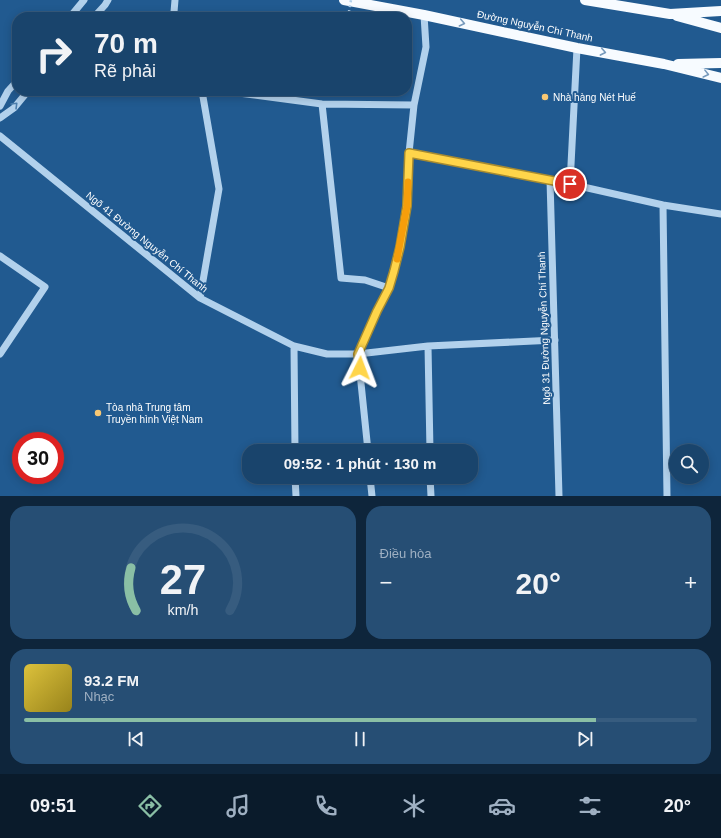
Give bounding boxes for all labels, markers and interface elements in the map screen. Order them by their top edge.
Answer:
street label: Đường Nguyễn Chí Thanh [476,7,594,44]
one-way arrow [459,19,465,27]
icon: right [28,28,80,80]
text: 70 m [94,28,158,59]
one-way arrow [600,48,606,56]
text: Rẽ phải [94,61,156,81]
one-way arrow [703,70,709,78]
marker: Nhà hàng Nét Huế [540,92,550,102]
place label: Nhà hàng Nét Huế [553,92,636,103]
one-way arrow [10,102,18,110]
pin [553,167,587,201]
icon: arrive [559,173,581,195]
street label: Ngõ 41 Đường Nguyễn Chí Thanh [84,189,211,294]
street label: Ngõ 31 Đường Nguyễn Chí Thanh [535,251,552,405]
position arrow [339,347,381,389]
place label: Tòa nhà Trung tâm Truyền hình Việt Nam [106,402,203,425]
marker: Tòa nhà Trung tâm Truyền hình Việt Nam [93,408,103,418]
speed limit sign: 30 [12,432,64,484]
map controls [669,444,709,484]
button: search [669,444,709,484]
text: 09:52 · 1 phút · 130 m [284,455,436,472]
text: Điều hòa [380,546,432,561]
text: 27 [160,555,206,602]
text: 20° [516,567,561,600]
text: − [380,570,392,595]
text: + [684,570,697,595]
text: km/h [167,601,198,617]
text: 93.2 FM [84,672,139,689]
text: Nhạc [84,689,114,704]
icon: previous [125,728,147,750]
icon: pause [349,728,371,750]
icon: next [574,728,596,750]
icon: directions [136,792,164,820]
icon: music [224,792,252,820]
icon: phone [312,792,340,820]
icon: climate [400,792,428,820]
icon: car [488,792,516,820]
icon: filters [576,792,604,820]
text: 09:51 [30,796,76,816]
text: 20° [664,796,691,816]

